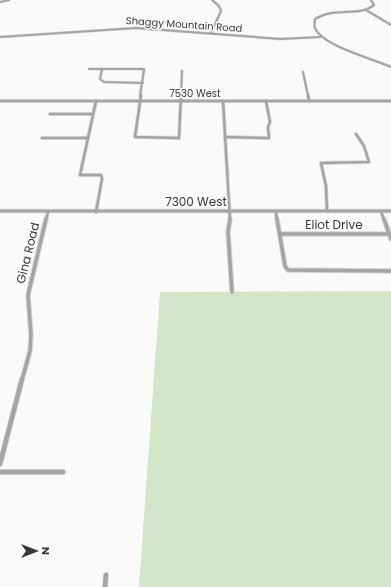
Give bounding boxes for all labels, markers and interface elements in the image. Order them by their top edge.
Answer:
street label: Shaggy Mountain Road [125,13,243,36]
street label: 7530 West [169,86,221,101]
street label: 7300 West [165,193,227,210]
street label: Eliot Drive [305,216,363,233]
street label: Gina Road [12,221,43,285]
north arrow [16,531,56,571]
text: N [38,547,54,555]

